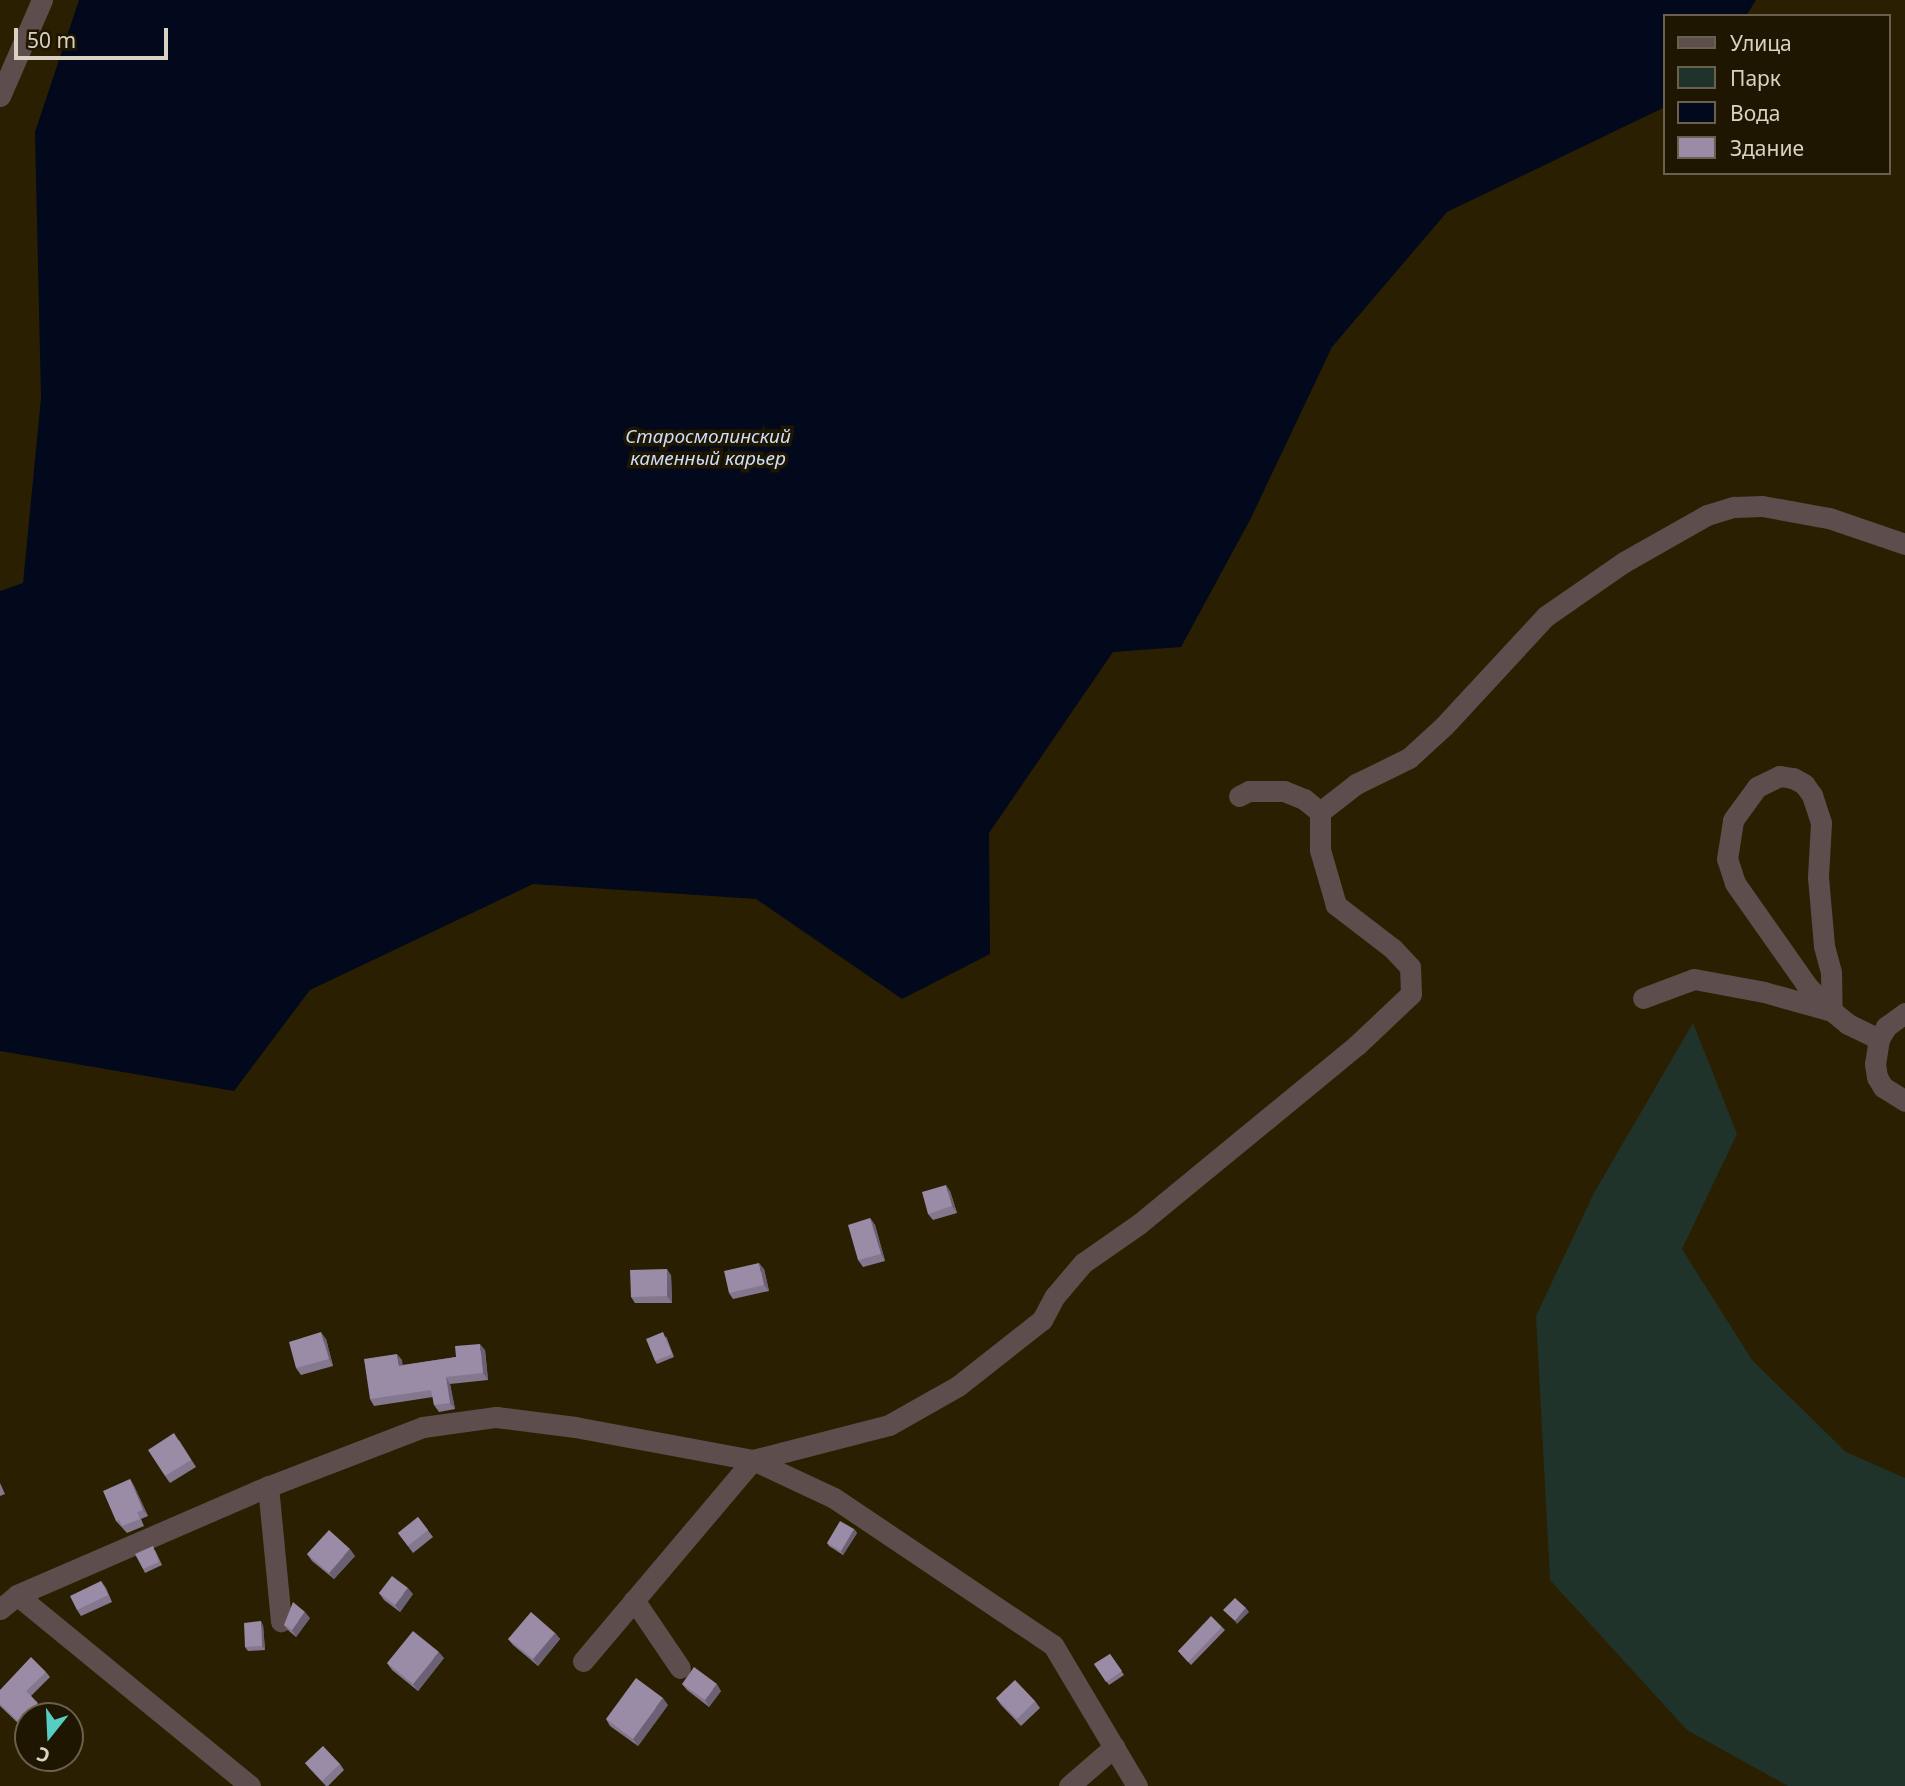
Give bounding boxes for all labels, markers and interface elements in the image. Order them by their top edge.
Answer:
scale bar [18,14,172,58]
legend [1664,14,1891,175]
text: 50 m [27,26,76,54]
text: Улица [1730,29,1792,57]
text: Парк [1730,64,1781,92]
text: Вода [1730,99,1780,127]
text: Здание [1730,134,1804,162]
water label: Старосмолинский каменный карьер [625,426,791,470]
north arrow [14,1702,84,1772]
text: С [33,1741,53,1769]

